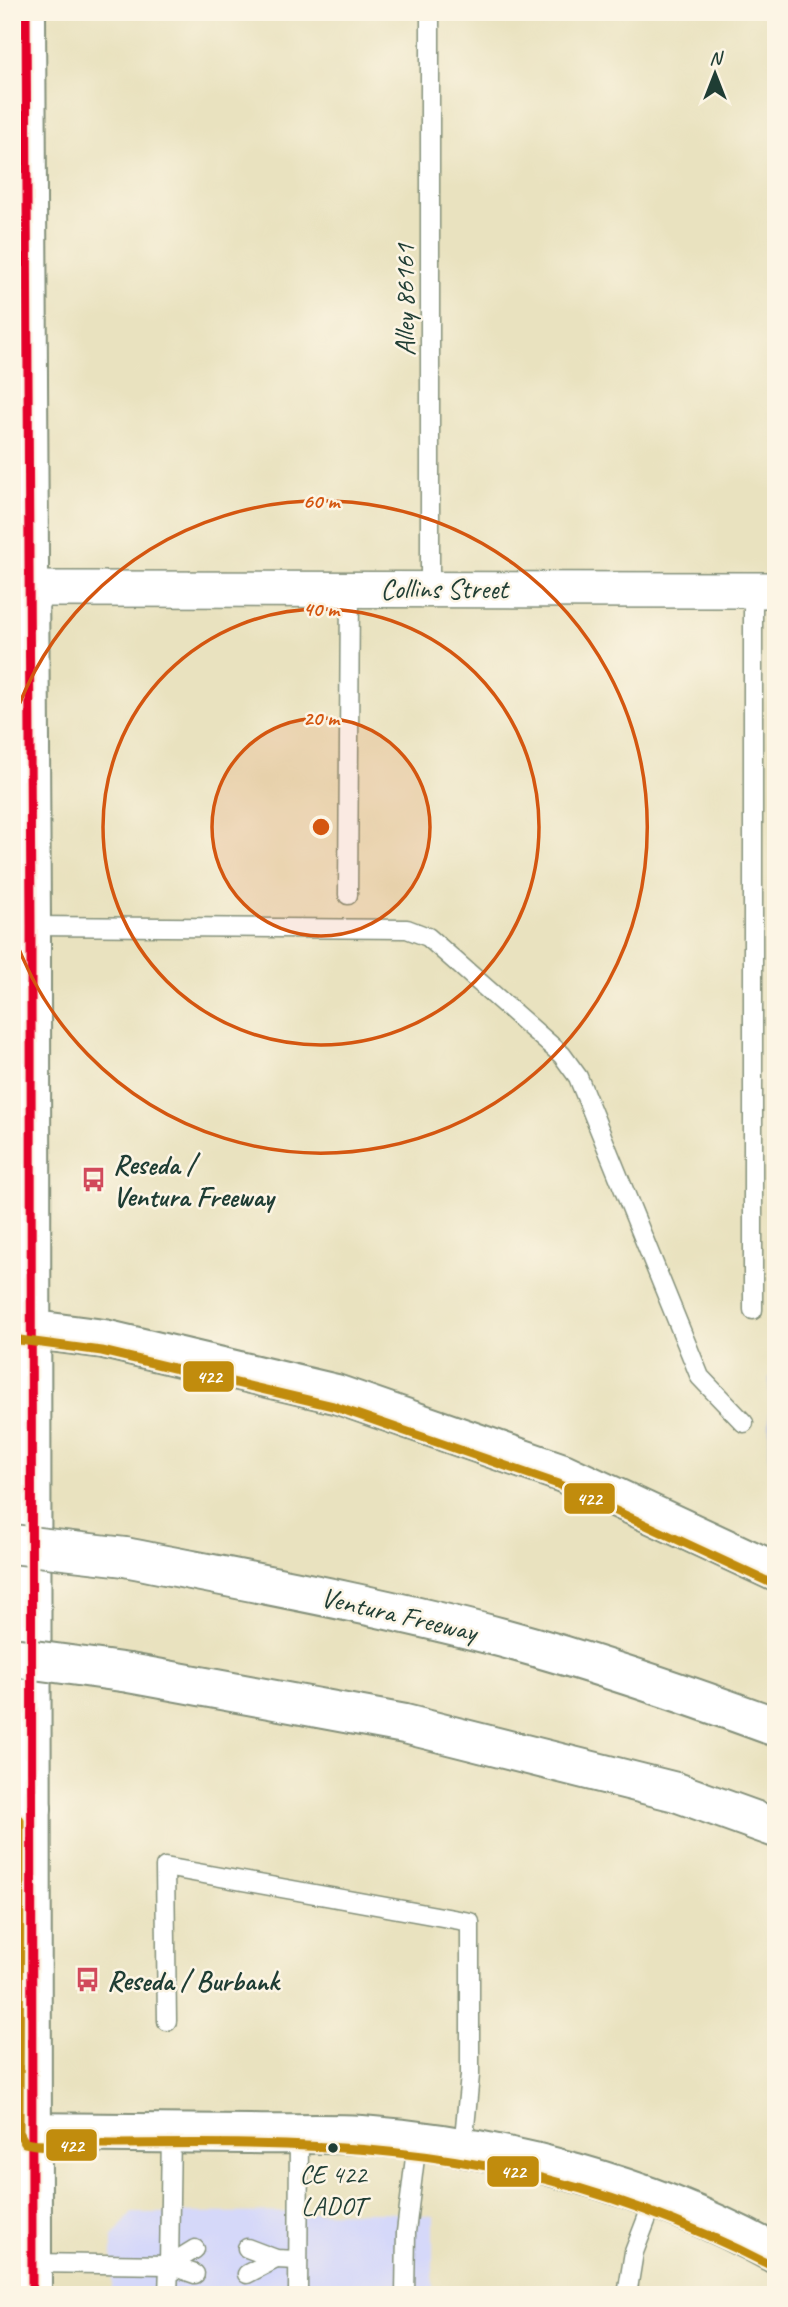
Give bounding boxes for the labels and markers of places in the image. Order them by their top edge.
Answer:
centre of rings [309,815,333,839]
place label: Reseda / Ventura Freeway [113,1147,277,1214]
bus stop icon: Reseda / Ventura Freeway [79,1166,107,1194]
place label: Reseda / Burbank [107,1963,281,1998]
bus stop icon: Reseda / Burbank [73,1966,101,1994]
marker: CE 422 LADOT [326,2141,340,2155]
place label: CE 422 LADOT [299,2158,372,2223]

